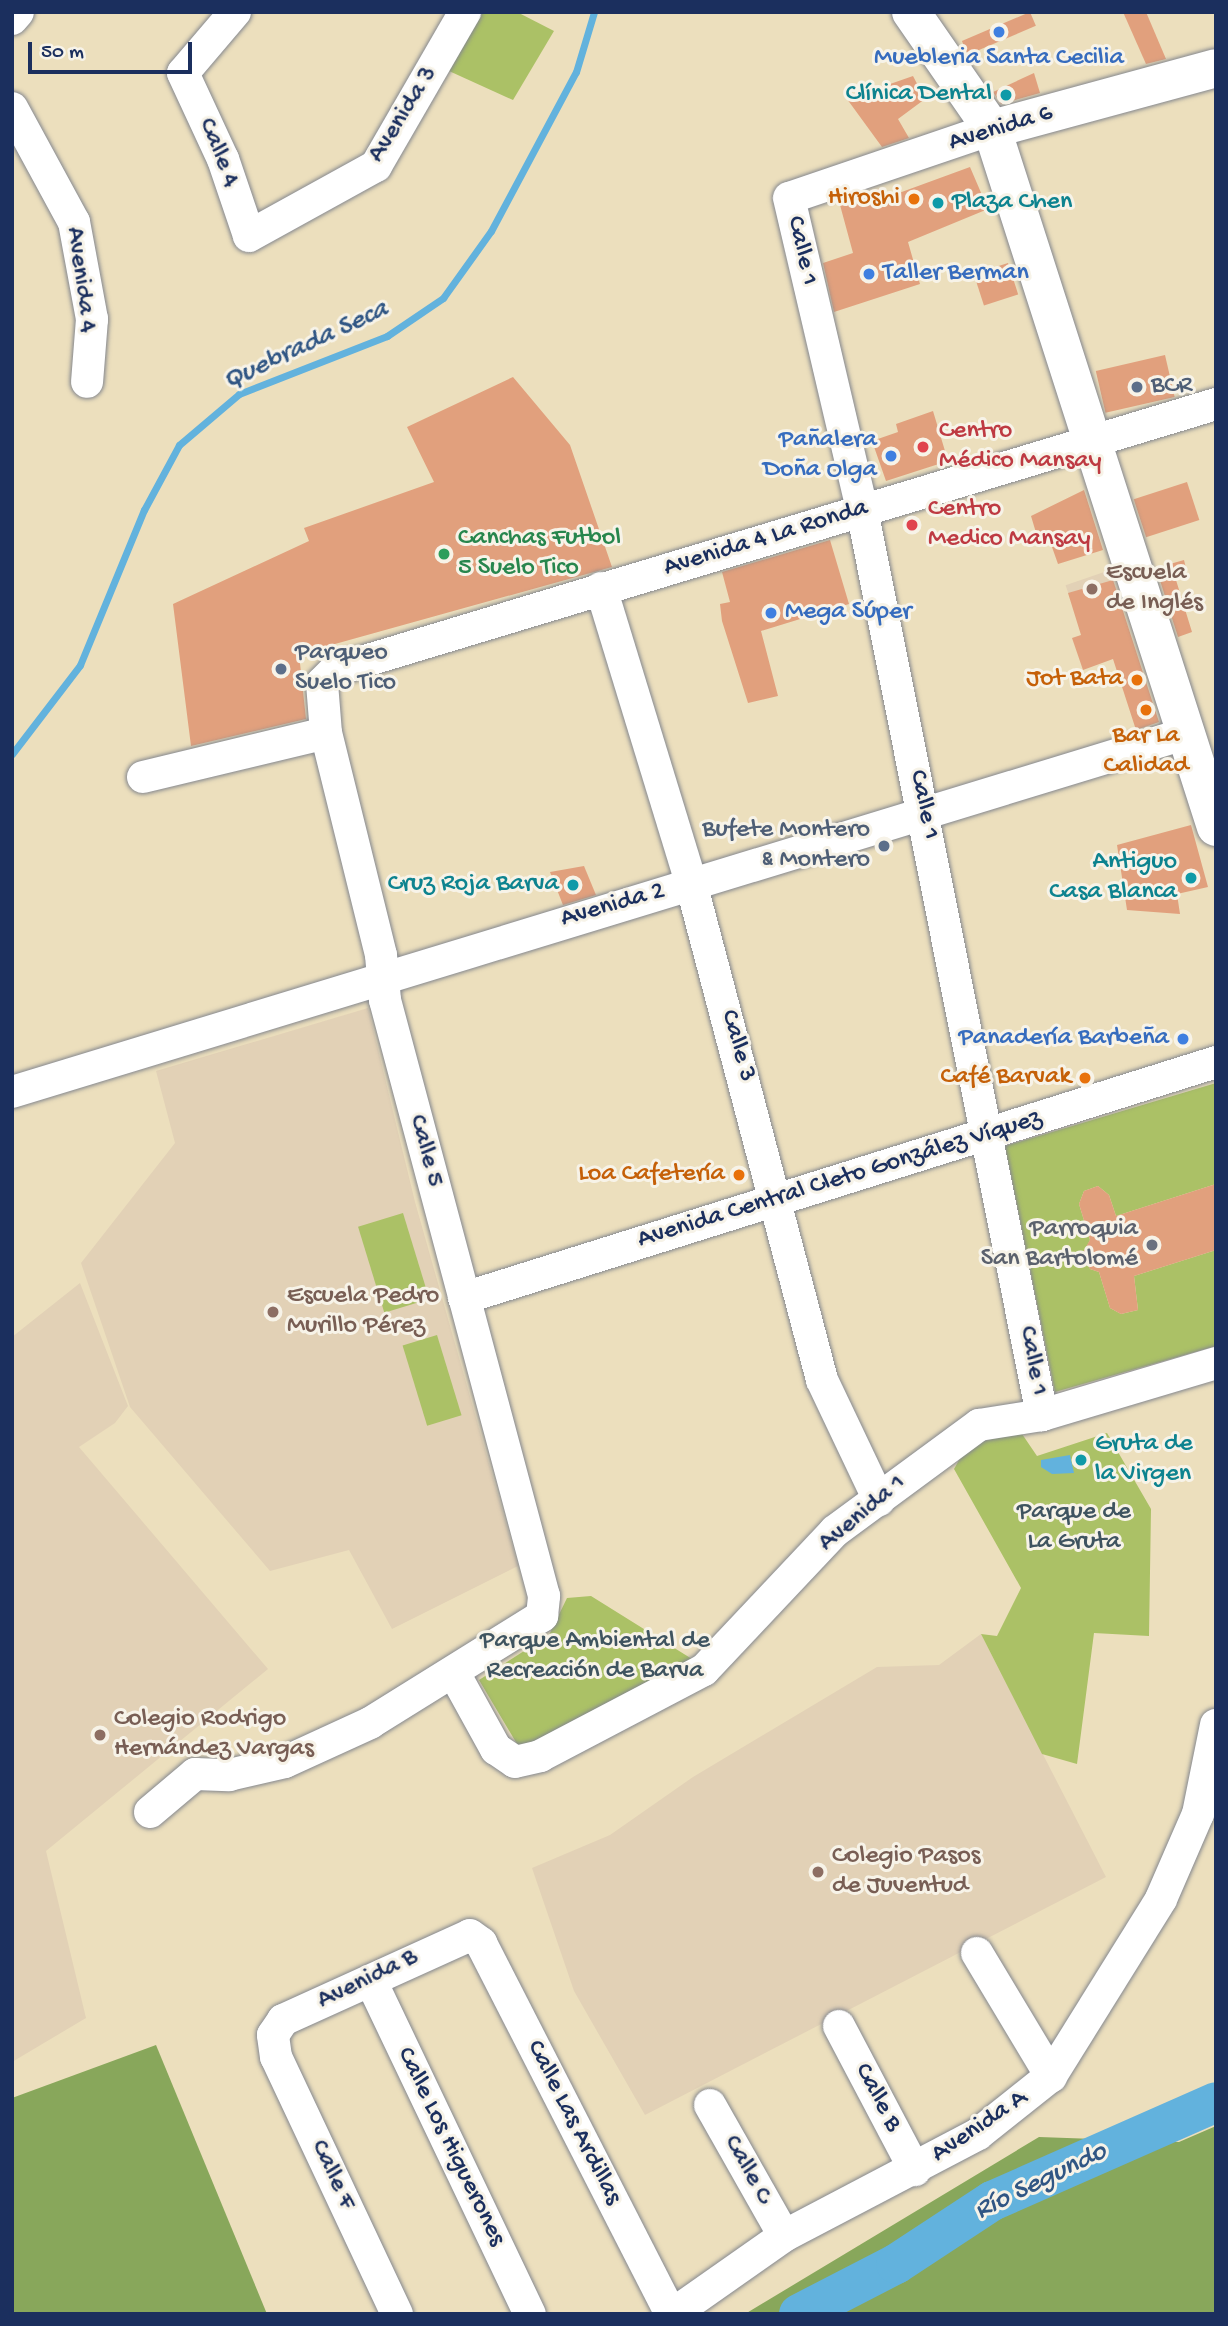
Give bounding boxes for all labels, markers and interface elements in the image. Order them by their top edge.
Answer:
marker: Muebleria Santa Cecilia [991,24,1007,40]
scale bar [32,28,196,72]
text: 50 m [41,41,84,66]
place label: Muebleria Santa Cecilia [874,43,1124,75]
street label: Avenida 3 [362,61,446,169]
place label: Clínica Dental [846,79,992,111]
marker: Clínica Dental [998,87,1014,103]
street label: Avenida 6 [945,98,1057,160]
street label: Calle 4 [190,114,246,192]
place label: Hiroshi [828,183,900,215]
place label: Plaza Chen [952,187,1072,219]
marker: Hiroshi [906,191,922,207]
marker: Plaza Chen [930,195,946,211]
street label: Calle 1 [778,213,824,289]
street label: Avenida 4 [57,225,103,335]
place label: Taller Berman [883,258,1029,290]
marker: Taller Berman [861,266,877,282]
water label: Quebrada Seca [218,293,394,399]
place label: BCR [1151,371,1192,403]
marker: BCR [1129,379,1145,395]
place label: Centro Médico Mansay [939,416,1101,478]
place label: Pañalera Doña Olga [763,425,877,486]
marker: Centro Médico Mansay [913,437,933,457]
marker: Pañalera Doña Olga [883,448,899,464]
street label: Avenida 4 La Ronda [660,493,872,585]
place label: Centro Medico Mansay [928,494,1090,556]
marker: Centro Medico Mansay [902,515,922,535]
place label: Canchas Futbol 5 Suelo Tico [458,523,621,584]
marker: Canchas Futbol 5 Suelo Tico [436,546,452,562]
place label: Escuela de Inglés [1106,558,1203,620]
marker: Escuela de Inglés [1084,581,1100,597]
place label: Mega Súper [785,597,912,629]
marker: Mega Súper [763,605,779,621]
place label: Parqueo Suelo Tico [295,638,396,700]
marker: Parqueo Suelo Tico [273,661,289,677]
place label: Jot Bata [1026,664,1123,696]
marker: Jot Bata [1129,672,1145,688]
marker: Bar La Calidad [1138,702,1154,718]
place label: Bar La Calidad [1104,721,1188,782]
street label: Calle 1 [900,767,946,843]
place label: Bufete Montero & Montero [702,815,870,876]
marker: Bufete Montero & Montero [876,838,892,854]
place label: Antiguo Casa Blanca [1049,847,1177,908]
place label: Cruz Roja Barva [388,869,559,901]
marker: Antiguo Casa Blanca [1183,870,1199,886]
street label: Avenida 2 [557,876,669,936]
marker: Cruz Roja Barva [565,877,581,893]
street label: Calle 3 [712,1007,762,1085]
place label: Panadería Barbeña [958,1023,1169,1055]
marker: Panadería Barbeña [1175,1031,1191,1047]
place label: Café Barvak [941,1062,1071,1094]
marker: Café Barvak [1077,1070,1093,1086]
street label: Avenida Central Cleto González Víquez [634,1104,1046,1256]
street label: Calle 5 [400,1112,450,1190]
place label: Loa Cafetería [578,1159,725,1191]
marker: Loa Cafetería [731,1167,747,1183]
place label: Parroquia San Bartolomé [981,1214,1138,1276]
marker: Parroquia San Bartolomé [1144,1237,1160,1253]
place label: Escuela Pedro Murillo Pérez [287,1281,439,1342]
marker: Escuela Pedro Murillo Pérez [265,1304,281,1320]
street label: Calle 1 [1011,1324,1053,1398]
place label: Gruta de la Virgen [1095,1429,1193,1490]
marker: Gruta de la Virgen [1073,1452,1089,1468]
street label: Avenida 1 [813,1468,913,1560]
park label: Parque de La Gruta [1017,1497,1131,1558]
park label: Parque Ambiental de Recreación de Barva [480,1626,710,1688]
place label: Colegio Rodrigo Hernández Vargas [114,1704,314,1766]
marker: Colegio Rodrigo Hernández Vargas [92,1727,108,1743]
place label: Colegio Pasos de Juventud [832,1841,980,1902]
marker: Colegio Pasos de Juventud [810,1864,826,1880]
street label: Avenida B [313,1942,423,2018]
street label: Calle Las Ardillas [518,2036,628,2210]
street label: Calle Los Higuerones [388,2043,512,2251]
street label: Calle B [846,2059,908,2137]
street label: Avenida A [926,2083,1034,2171]
street label: Calle C [716,2130,778,2210]
street label: Calle F [302,2135,362,2215]
water label: Río Segundo [970,2136,1112,2228]

